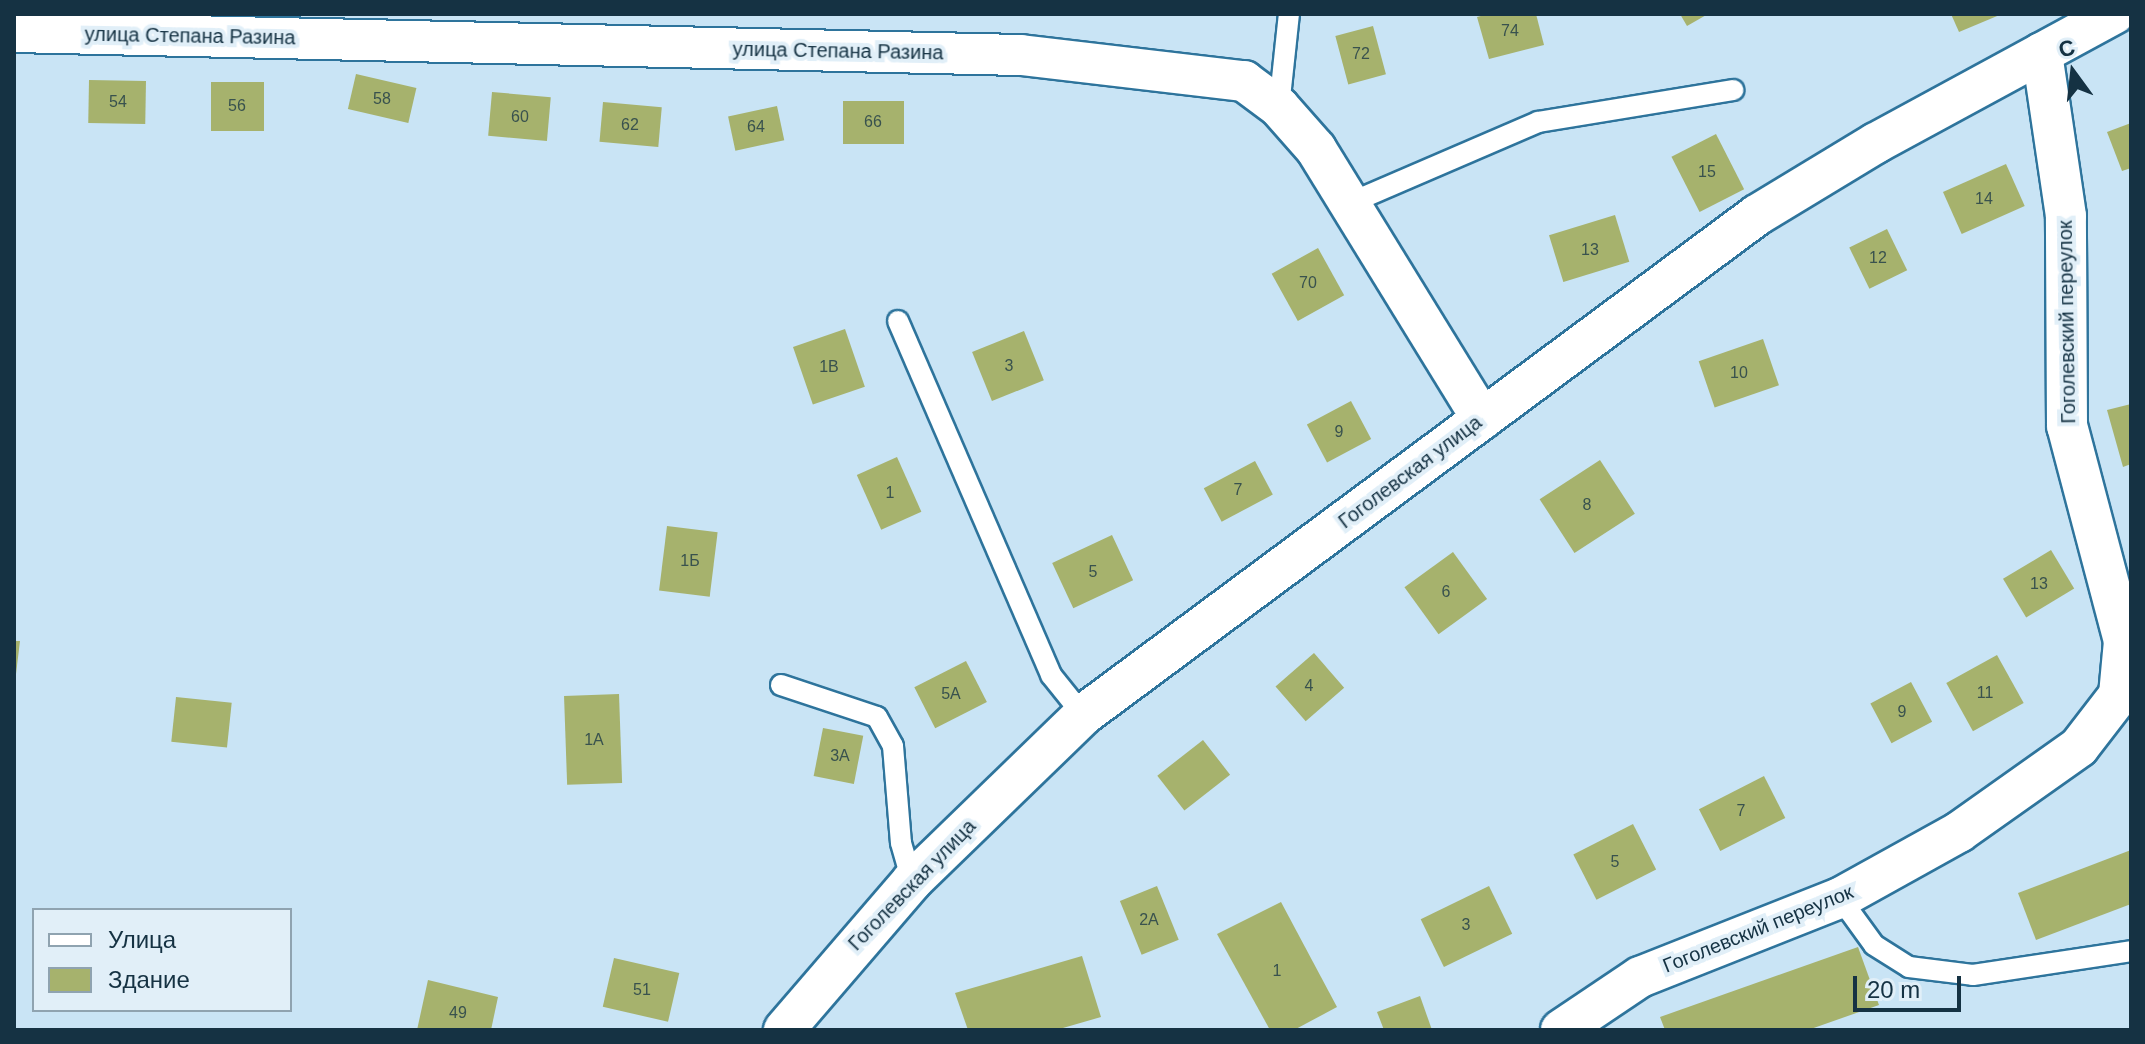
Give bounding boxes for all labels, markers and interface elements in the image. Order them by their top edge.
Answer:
house number: 74 [1501,21,1519,41]
street label: улица Степана Разина [84,22,296,50]
north arrow [2033,32,2113,112]
text: С [2056,34,2078,62]
street label: улица Степана Разина [732,37,944,65]
house number: 72 [1352,44,1370,64]
house number: 58 [373,89,391,109]
house number: 54 [109,92,127,112]
house number: 56 [228,96,246,116]
house number: 60 [511,107,529,127]
house number: 66 [864,112,882,132]
house number: 62 [621,115,639,135]
house number: 64 [747,117,765,137]
house number: 15 [1698,162,1716,182]
house number: 14 [1975,189,1993,209]
street label: Гоголевский переулок [2053,220,2081,424]
house number: 13 [1581,240,1599,260]
house number: 12 [1869,248,1887,268]
house number: 70 [1299,273,1317,293]
house number: 3 [1005,356,1013,376]
house number: 1В [819,357,839,377]
house number: 10 [1730,363,1748,383]
street label: Гоголевская улица [1334,410,1486,534]
house number: 9 [1335,422,1343,442]
house number: 7 [1234,480,1242,500]
house number: 1 [886,483,894,503]
house number: 8 [1583,495,1591,515]
house number: 1Б [680,551,700,571]
house number: 5 [1089,562,1097,582]
house number: 13 [2030,574,2048,594]
house number: 6 [1442,582,1450,602]
house number: 4 [1305,676,1313,696]
house number: 11 [1977,683,1993,703]
house number: 5А [941,684,961,704]
house number: 9 [1898,702,1906,722]
house number: 1А [584,730,604,750]
house number: 3А [830,746,850,766]
house number: 7 [1737,801,1745,821]
street label: Гоголевская улица [843,814,981,956]
house number: 5 [1611,852,1619,872]
street label: Гоголевский переулок [1659,880,1857,978]
legend [32,908,292,1012]
house number: 2А [1139,910,1159,930]
house number: 3 [1462,915,1470,935]
text: Улица [108,926,176,953]
scale bar [1857,960,1965,1010]
house number: 1 [1273,961,1281,981]
text: Здание [108,966,190,993]
text: 20 m [1867,976,1920,1003]
house number: 51 [633,980,651,1000]
house number: 49 [449,1003,467,1023]

